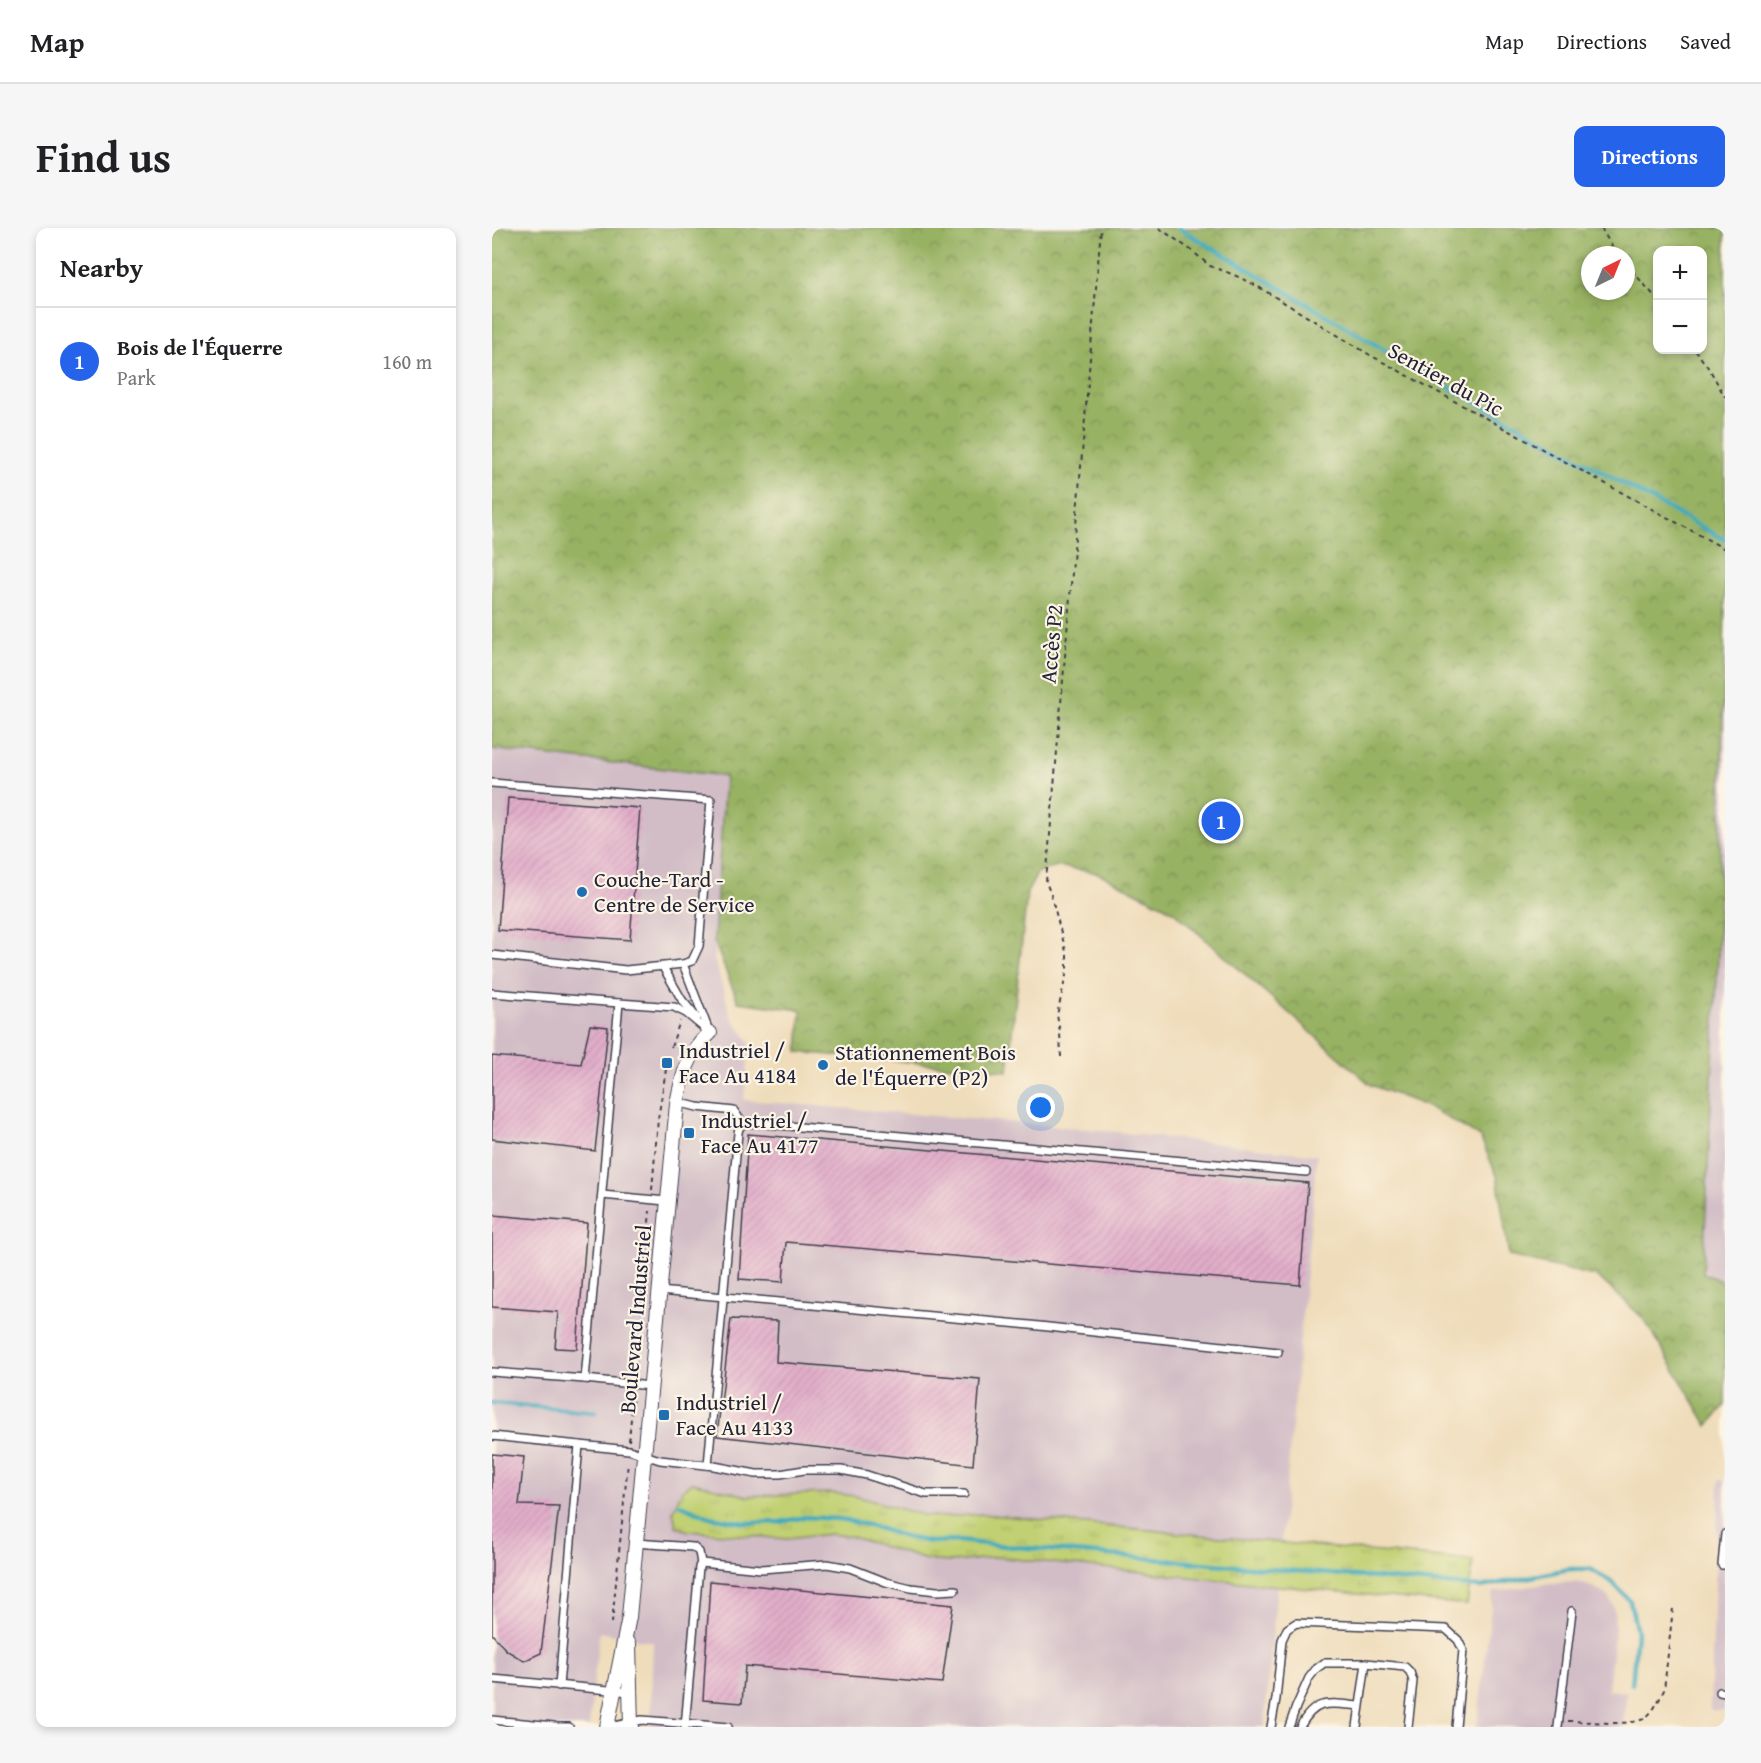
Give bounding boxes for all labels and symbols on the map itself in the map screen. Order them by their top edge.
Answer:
north arrow [1581,246,1635,300]
street label: Sentier du Pic [1382,334,1510,424]
street label: Accès P2 [1032,603,1070,685]
pin: 1 [1202,798,1240,844]
place label: Couche-Tard - Centre de Service [594,863,755,920]
marker: Couche-Tard - Centre de Service [575,885,589,899]
place label: Industriel / Face Au 4184 [679,1034,797,1091]
place label: Stationnement Bois de l'Équerre (P2) [835,1036,1016,1093]
marker: Industriel / Face Au 4184 [660,1056,674,1070]
marker: Stationnement Bois de l'Équerre (P2) [816,1058,830,1072]
your location [1026,1093,1055,1122]
place label: Industriel / Face Au 4177 [701,1104,819,1161]
marker: Industriel / Face Au 4177 [682,1126,696,1140]
street label: Boulevard Industriel [611,1223,659,1415]
place label: Industriel / Face Au 4133 [676,1386,794,1443]
marker: Industriel / Face Au 4133 [657,1408,671,1422]

